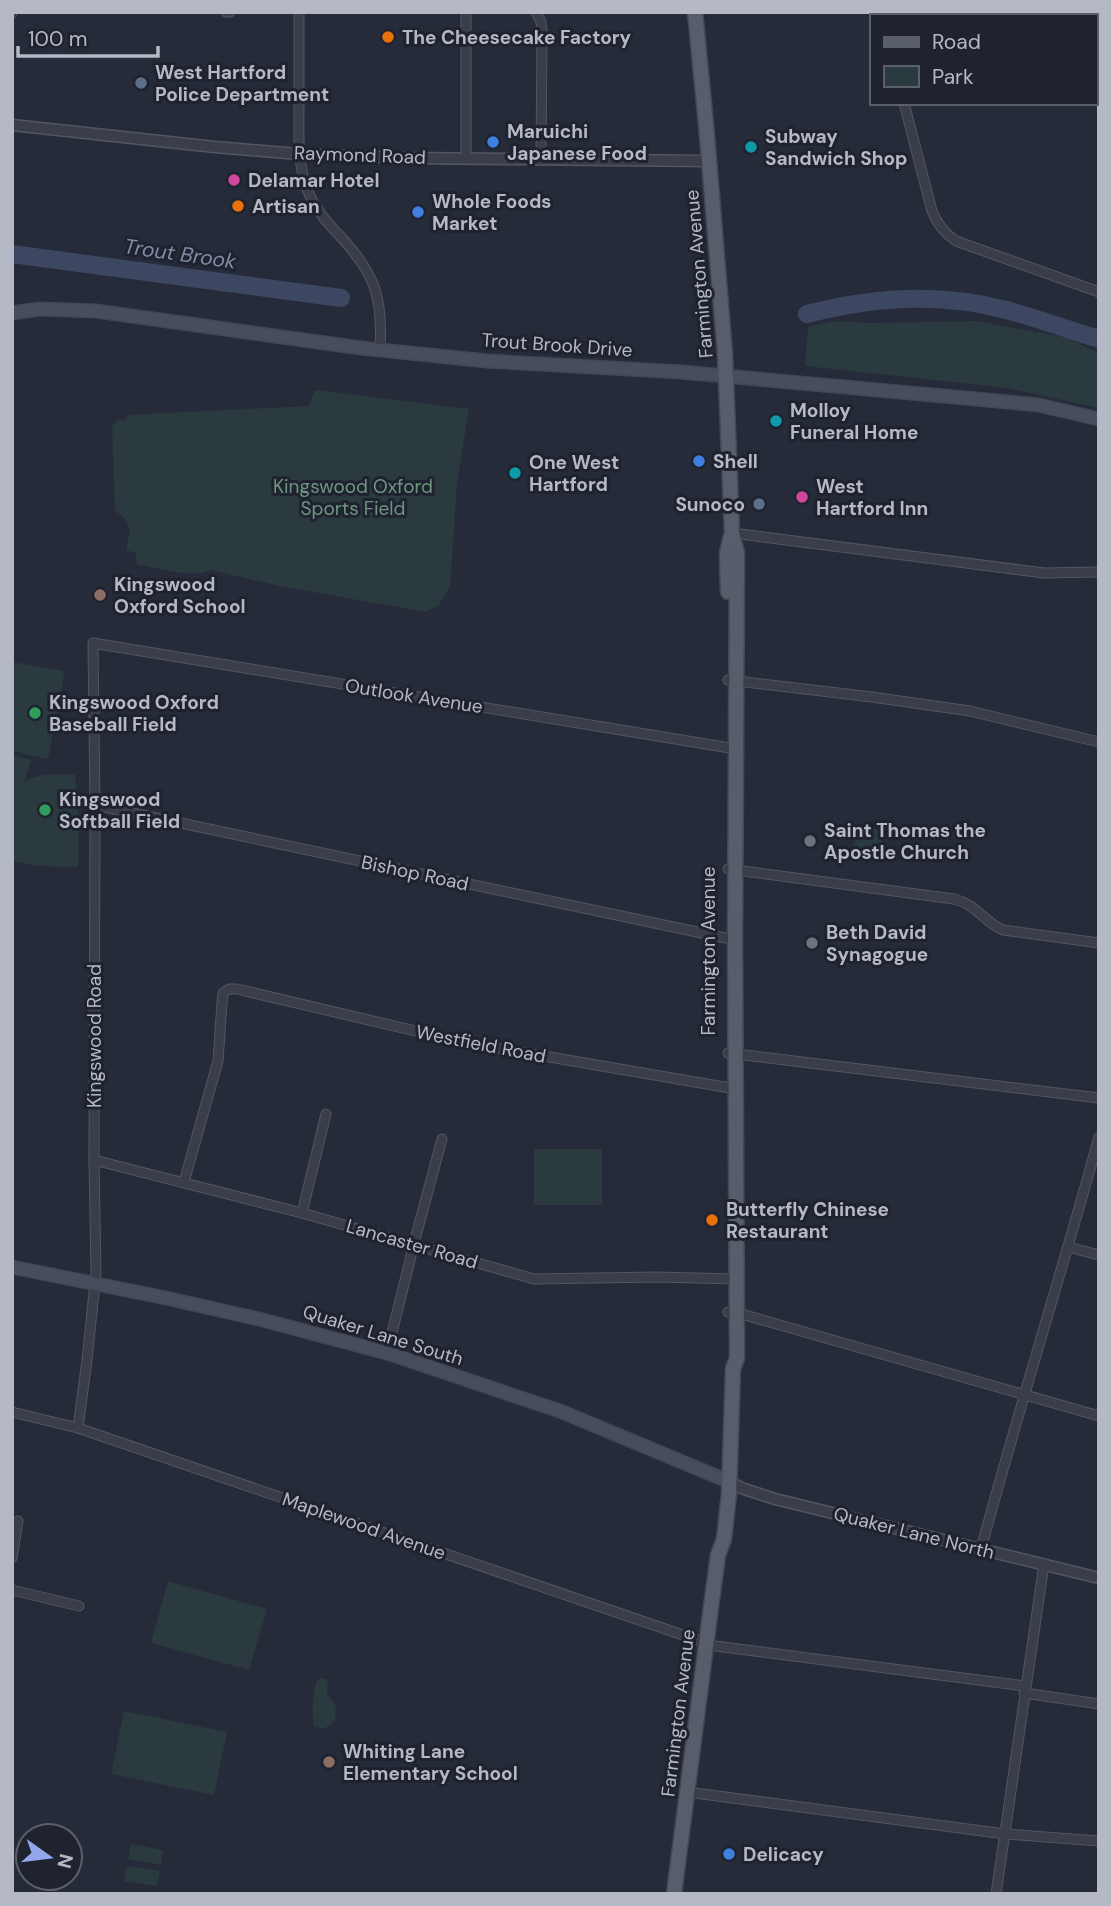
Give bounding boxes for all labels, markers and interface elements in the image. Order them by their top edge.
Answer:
scale bar [18,14,158,58]
legend [870,14,1097,105]
text: 100 m [28,25,88,53]
place label: The Cheesecake Factory [402,25,632,50]
text: Road [932,28,981,56]
marker: The Cheesecake Factory [380,29,396,45]
place label: West Hartford Police Department [155,60,329,107]
text: Park [932,63,974,91]
marker: West Hartford Police Department [133,75,149,91]
place label: Maruichi Japanese Food [507,119,647,166]
place label: Subway Sandwich Shop [765,124,908,171]
marker: Maruichi Japanese Food [485,134,501,150]
marker: Subway Sandwich Shop [743,139,759,155]
street label: Raymond Road [294,140,426,170]
place label: Delamar Hotel [248,168,380,193]
marker: Delamar Hotel [226,172,242,188]
place label: Whole Foods Market [432,189,551,236]
street label: Farmington Avenue [679,189,719,359]
place label: Artisan [252,194,320,219]
marker: Artisan [230,198,246,214]
marker: Whole Foods Market [410,204,426,220]
water label: Trout Brook [122,232,238,276]
street label: Trout Brook Drive [481,327,633,363]
place label: Molloy Funeral Home [790,398,918,445]
marker: Molloy Funeral Home [768,413,784,429]
place label: Shell [713,449,758,474]
place label: One West Hartford [529,450,619,497]
marker: Shell [691,453,707,469]
marker: One West Hartford [507,465,523,481]
park label: Kingswood Oxford Sports Field [273,474,433,521]
place label: West Hartford Inn [816,474,928,521]
marker: West Hartford Inn [794,489,810,505]
place label: Sunoco [675,492,745,517]
marker: Sunoco [751,496,767,512]
place label: Kingswood Oxford School [114,572,246,619]
marker: Kingswood Oxford School [92,587,108,603]
street label: Outlook Avenue [343,673,485,719]
place label: Kingswood Oxford Baseball Field [49,690,219,737]
marker: Kingswood Oxford Baseball Field [27,705,43,721]
place label: Kingswood Softball Field [59,787,180,834]
marker: Kingswood Softball Field [37,802,53,818]
place label: Saint Thomas the Apostle Church [824,818,986,865]
marker: Saint Thomas the Apostle Church [802,833,818,849]
street label: Bishop Road [359,849,471,897]
street label: Farmington Avenue [696,867,721,1035]
place label: Beth David Synagogue [826,920,928,967]
marker: Beth David Synagogue [804,935,820,951]
street label: Kingswood Road [82,964,107,1108]
street label: Westfield Road [414,1019,548,1069]
place label: Butterfly Chinese Restaurant [726,1197,889,1244]
marker: Butterfly Chinese Restaurant [704,1212,720,1228]
street label: Lancaster Road [343,1213,481,1275]
street label: Quaker Lane South [300,1299,466,1371]
street label: Maplewood Avenue [279,1486,449,1566]
street label: Quaker Lane North [831,1501,997,1565]
street label: Farmington Avenue [655,1628,701,1798]
place label: Whiting Lane Elementary School [343,1739,518,1786]
marker: Whiting Lane Elementary School [321,1754,337,1770]
north arrow [14,1822,84,1892]
place label: Delicacy [743,1842,824,1867]
marker: Delicacy [721,1846,737,1862]
text: N [51,1851,79,1871]

